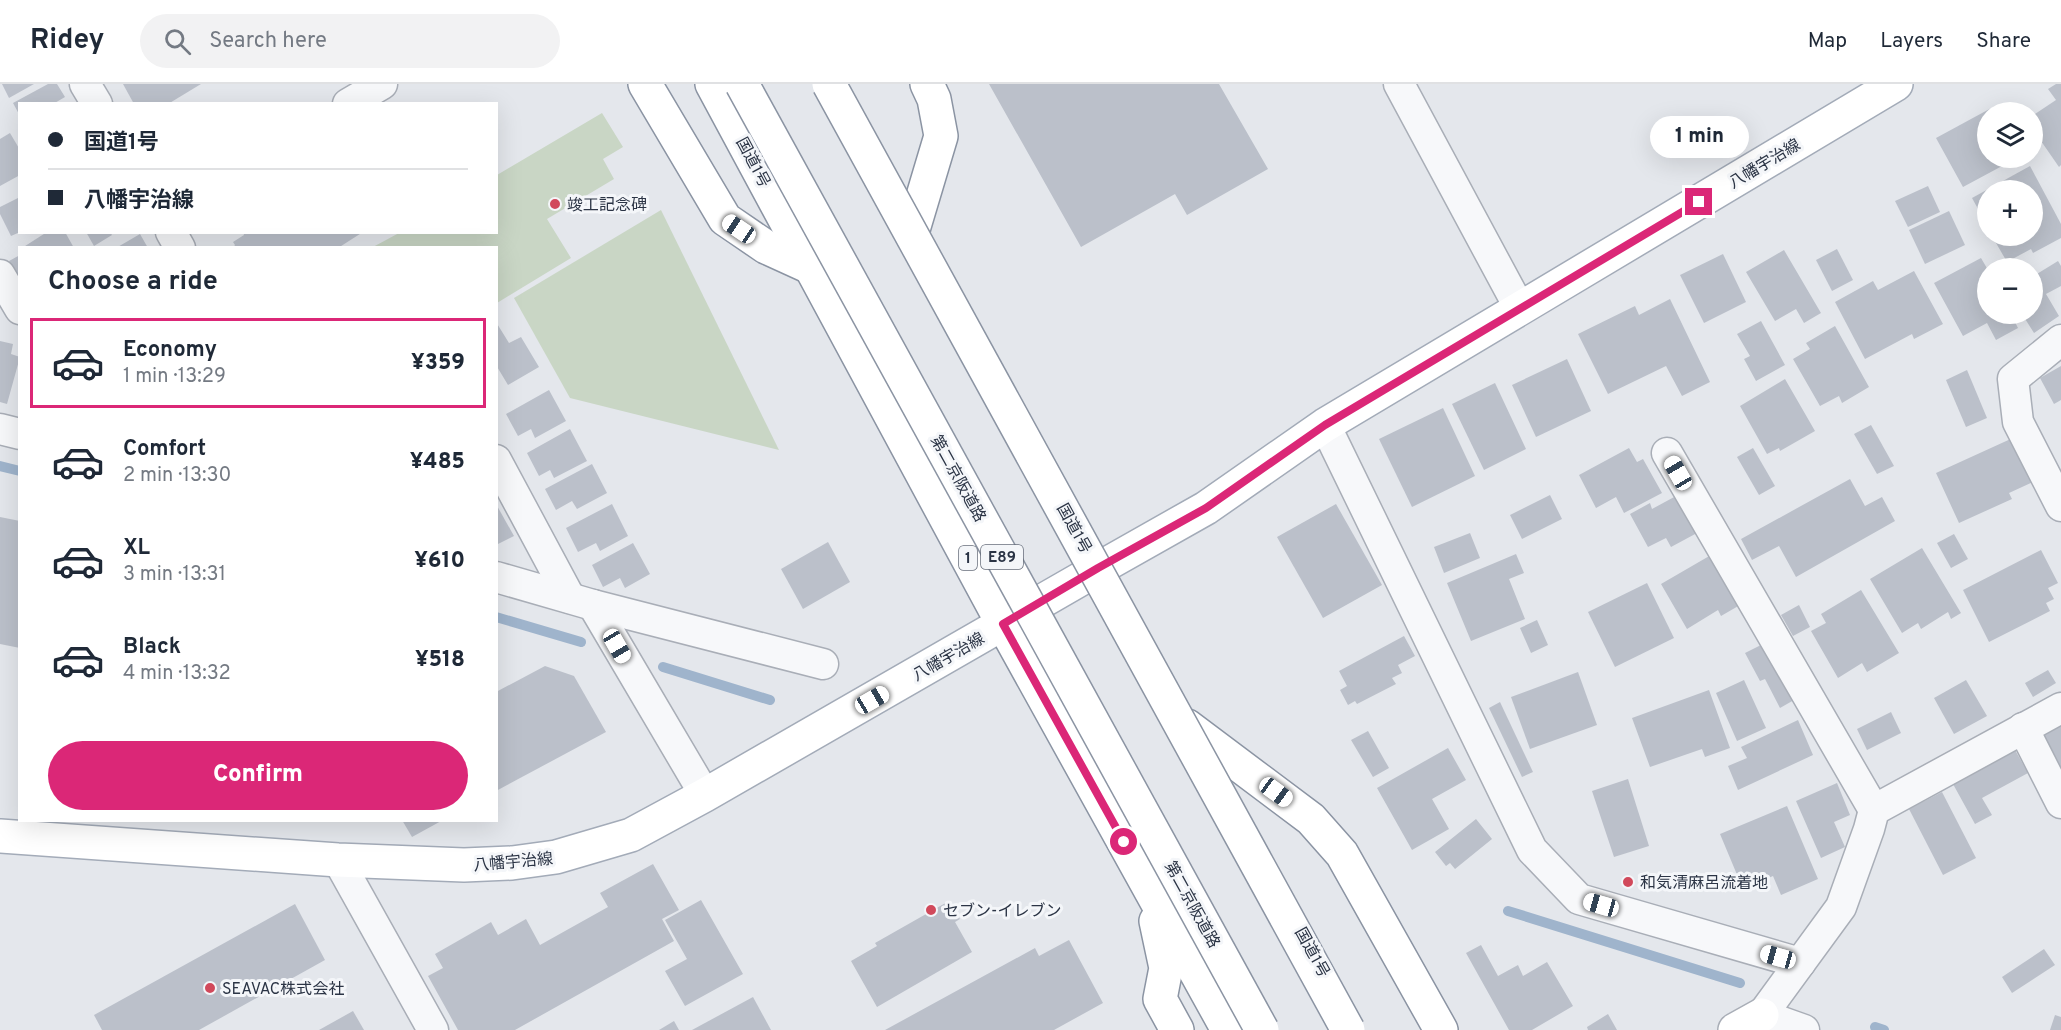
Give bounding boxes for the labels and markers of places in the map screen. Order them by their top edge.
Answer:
place label: 竣工記念碑 [567,196,647,216]
marker: 竣工記念碑 [548,197,562,211]
place label: 和気清麻呂流着地 [1640,874,1768,894]
marker: 和気清麻呂流着地 [1621,875,1635,889]
place label: セブン-イレブン [943,902,1061,922]
marker: セブン-イレブン [924,903,938,917]
place label: SEAVAC株式会社 [222,980,344,1000]
marker: SEAVAC株式会社 [203,981,217,995]

